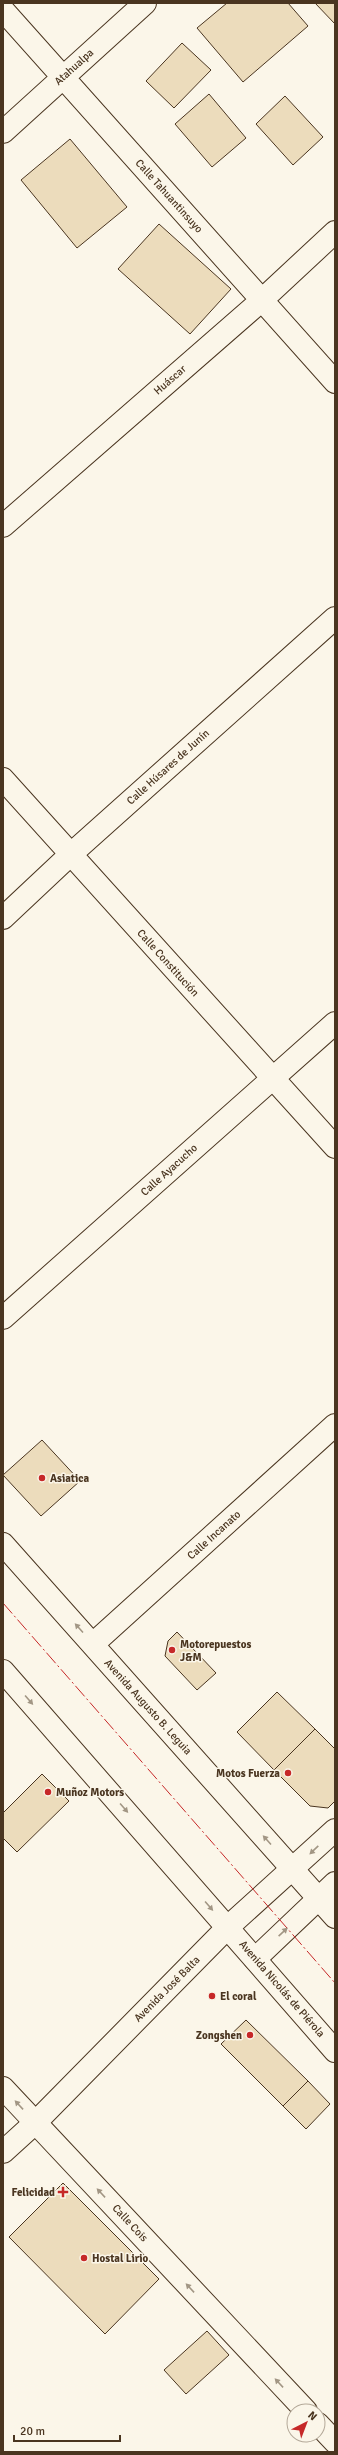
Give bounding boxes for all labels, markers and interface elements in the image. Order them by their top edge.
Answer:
street label: Atahualpa [52,46,97,88]
street label: Calle Tahuantinsuyo [133,157,206,236]
street label: Huáscar [151,362,189,398]
street label: Calle Húsares de Junín [124,727,212,807]
street label: Calle Constitución [134,927,202,999]
street label: Calle Ayacucho [138,1141,200,1199]
place label: Asiatica [50,1472,89,1485]
marker: Asiatica [37,1473,47,1483]
street label: Calle Incanato [185,1507,244,1562]
one-way arrow [74,1623,83,1633]
place label: Motorepuestos J&M [180,1638,251,1664]
marker: Motorepuestos J&M [167,1645,177,1655]
street label: Avenida Augusto B. Leguia [102,1657,195,1758]
one-way arrow [24,1695,33,1705]
place label: Motos Fuerza [216,1767,280,1780]
marker: Motos Fuerza [283,1768,293,1778]
place label: Muñoz Motors [56,1786,124,1799]
marker: Muñoz Motors [43,1787,53,1797]
one-way arrow [119,1803,128,1814]
one-way arrow [263,1835,272,1846]
one-way arrow [309,1845,319,1855]
one-way arrow [205,1901,214,1911]
one-way arrow [278,1927,288,1937]
street label: Avenida Nicolás de Piérola [236,1938,328,2040]
street label: Avenida José Balta [131,1953,203,2025]
place label: El coral [220,1990,257,2003]
marker: El coral [207,1991,217,2001]
place label: Zongshen [196,2029,242,2042]
marker: Zongshen [245,2030,255,2040]
one-way arrow [15,2100,24,2110]
place label: Felicidad [11,2186,55,2199]
marker: Felicidad [58,2187,68,2197]
one-way arrow [97,2188,106,2198]
street label: Calle Cois [109,2202,151,2245]
place label: Hostal Lirio [92,2252,149,2265]
marker: Hostal Lirio [79,2253,89,2263]
one-way arrow [186,2283,195,2292]
one-way arrow [275,2378,284,2387]
north arrow [286,2403,326,2443]
text: N [305,2409,320,2423]
scale bar [14,2417,120,2443]
text: 20 m [20,2424,45,2439]

